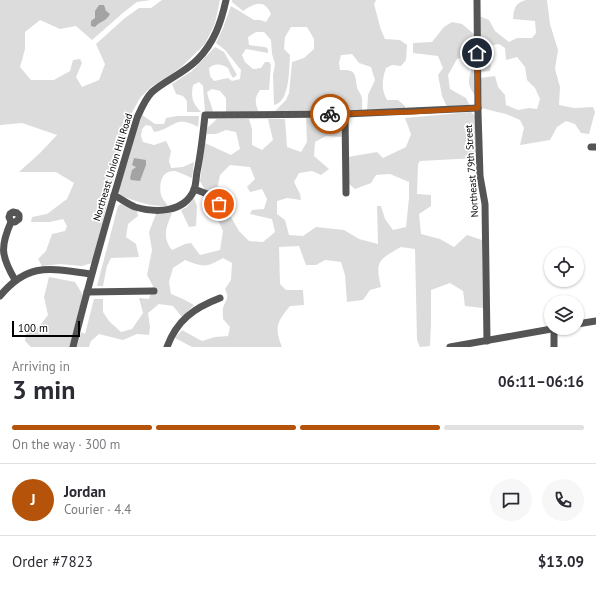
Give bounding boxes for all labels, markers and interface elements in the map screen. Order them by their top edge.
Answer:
pin [460,36,494,70]
icon: home [466,42,488,64]
courier [310,94,350,134]
icon: bike [319,103,341,125]
street label: Northeast Union Hill Road [90,112,135,223]
street label: Northeast 79th Street [462,124,481,218]
pin [202,187,236,221]
icon: bag [208,193,230,215]
map controls [544,247,584,335]
button: locate [544,247,584,287]
button: layers [544,295,584,335]
scale bar [12,319,80,338]
text: 100 m [18,321,48,335]
text: Arriving in [12,358,70,375]
text: 06:11–06:16 [498,372,584,391]
text: 3 min [12,373,75,406]
text: On the way · 300 m [12,436,120,453]
button: chat [490,479,532,521]
button: phone [542,479,584,521]
text: Jordan [64,482,106,501]
text: J [30,490,36,509]
text: Courier · 4.4 [64,501,131,518]
text: Order #7823 [12,552,93,571]
text: $13.09 [538,552,584,571]

